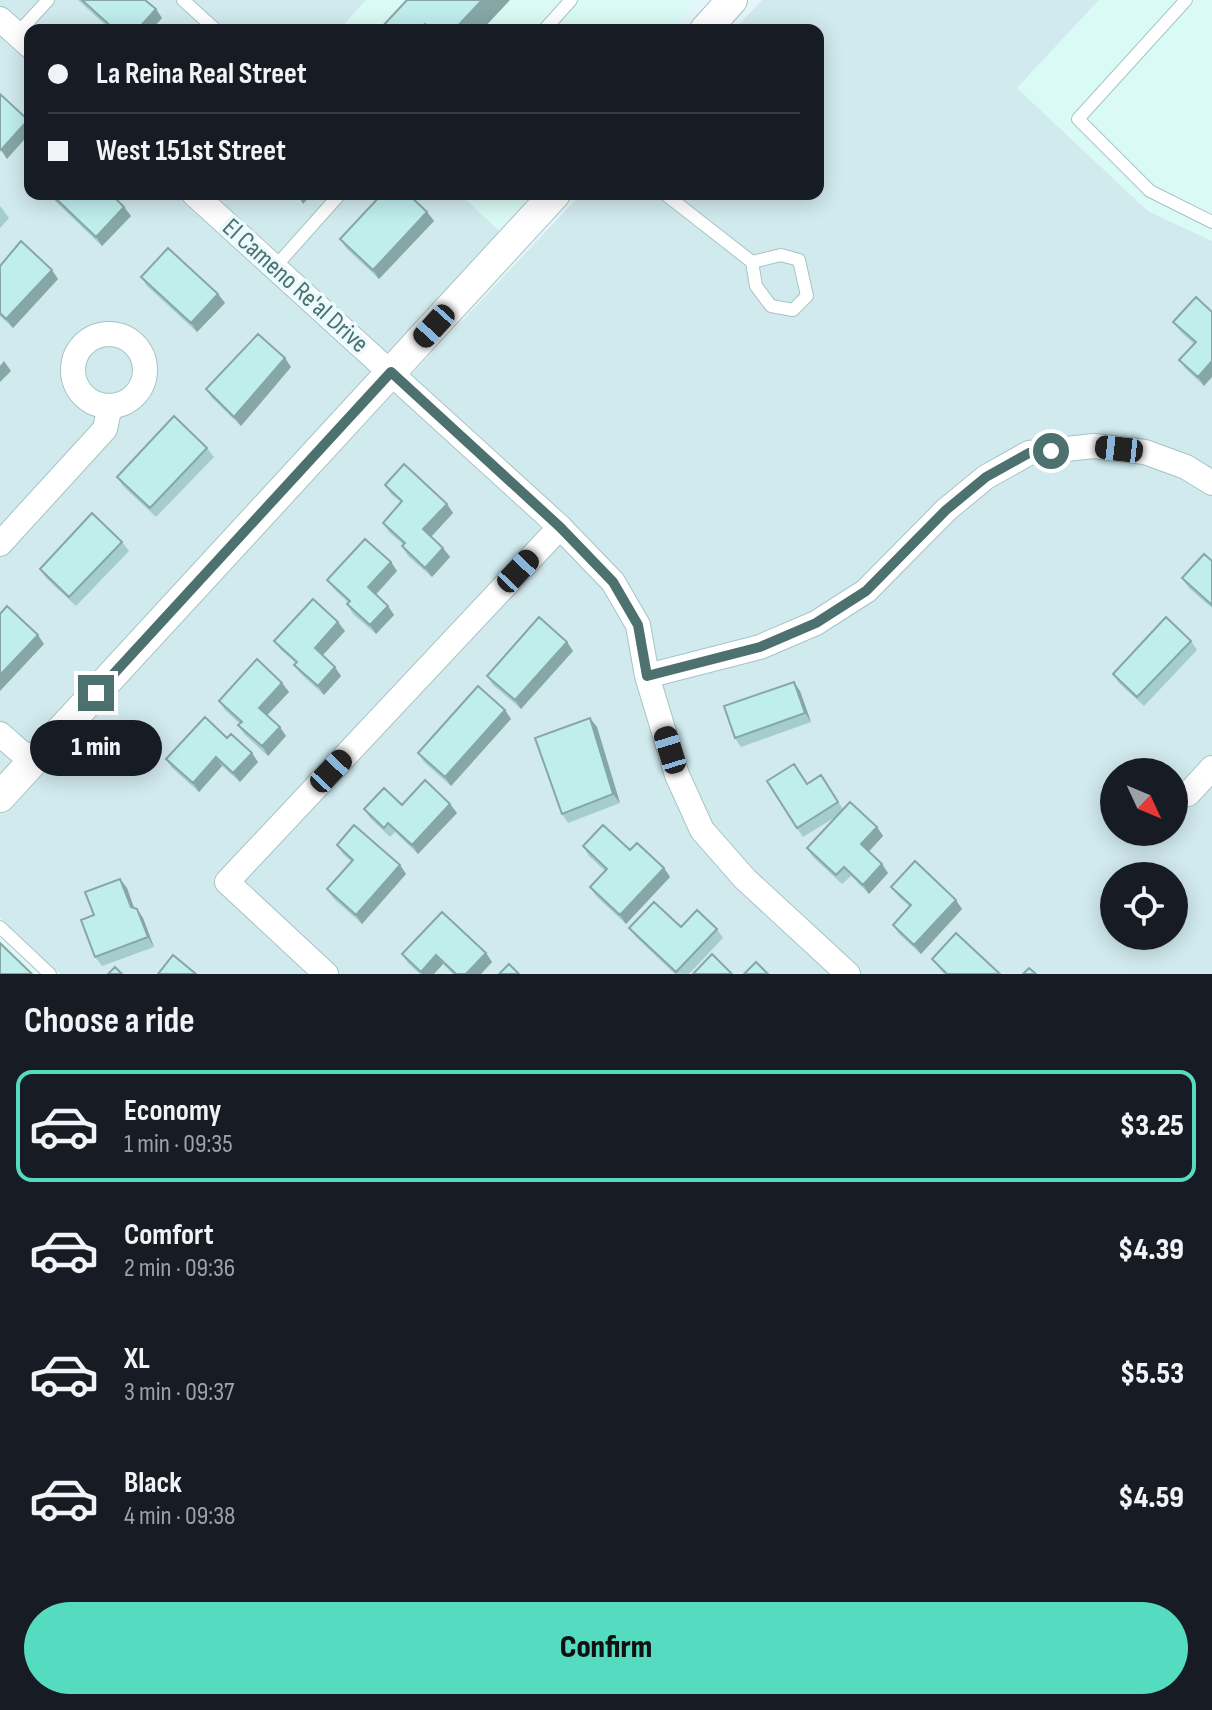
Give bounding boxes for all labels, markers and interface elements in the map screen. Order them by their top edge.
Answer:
text: La Reina Real Street [96,56,307,92]
text: West 151st Street [96,133,286,169]
street label: El Cameno Re'al Drive [216,212,374,360]
car [409,300,459,352]
route start [1033,433,1069,469]
car [1094,435,1144,463]
car [493,545,543,597]
route end [78,675,114,711]
callout: 1 min [30,721,162,777]
car [652,724,688,776]
text: 1 min [71,732,121,763]
car [306,745,356,797]
north arrow [1100,758,1188,846]
map controls [1100,758,1188,950]
button: locate [1100,862,1188,950]
text: Choose a ride [24,1000,195,1043]
icon: car [28,1090,100,1162]
text: Economy [124,1093,221,1129]
text: $3.25 [1120,1108,1184,1144]
text: 1 min · 09:35 [124,1129,233,1160]
icon: car [28,1214,100,1286]
text: Comfort [124,1217,214,1253]
text: $4.39 [1118,1232,1184,1268]
text: 2 min · 09:36 [124,1253,235,1284]
icon: car [28,1338,100,1410]
text: XL [124,1341,150,1377]
text: $5.53 [1120,1356,1184,1392]
text: 3 min · 09:37 [124,1377,234,1408]
icon: car [28,1462,100,1534]
text: Black [124,1465,182,1501]
text: $4.59 [1118,1480,1184,1516]
text: 4 min · 09:38 [124,1501,235,1532]
button: Confirm [24,1602,1188,1694]

